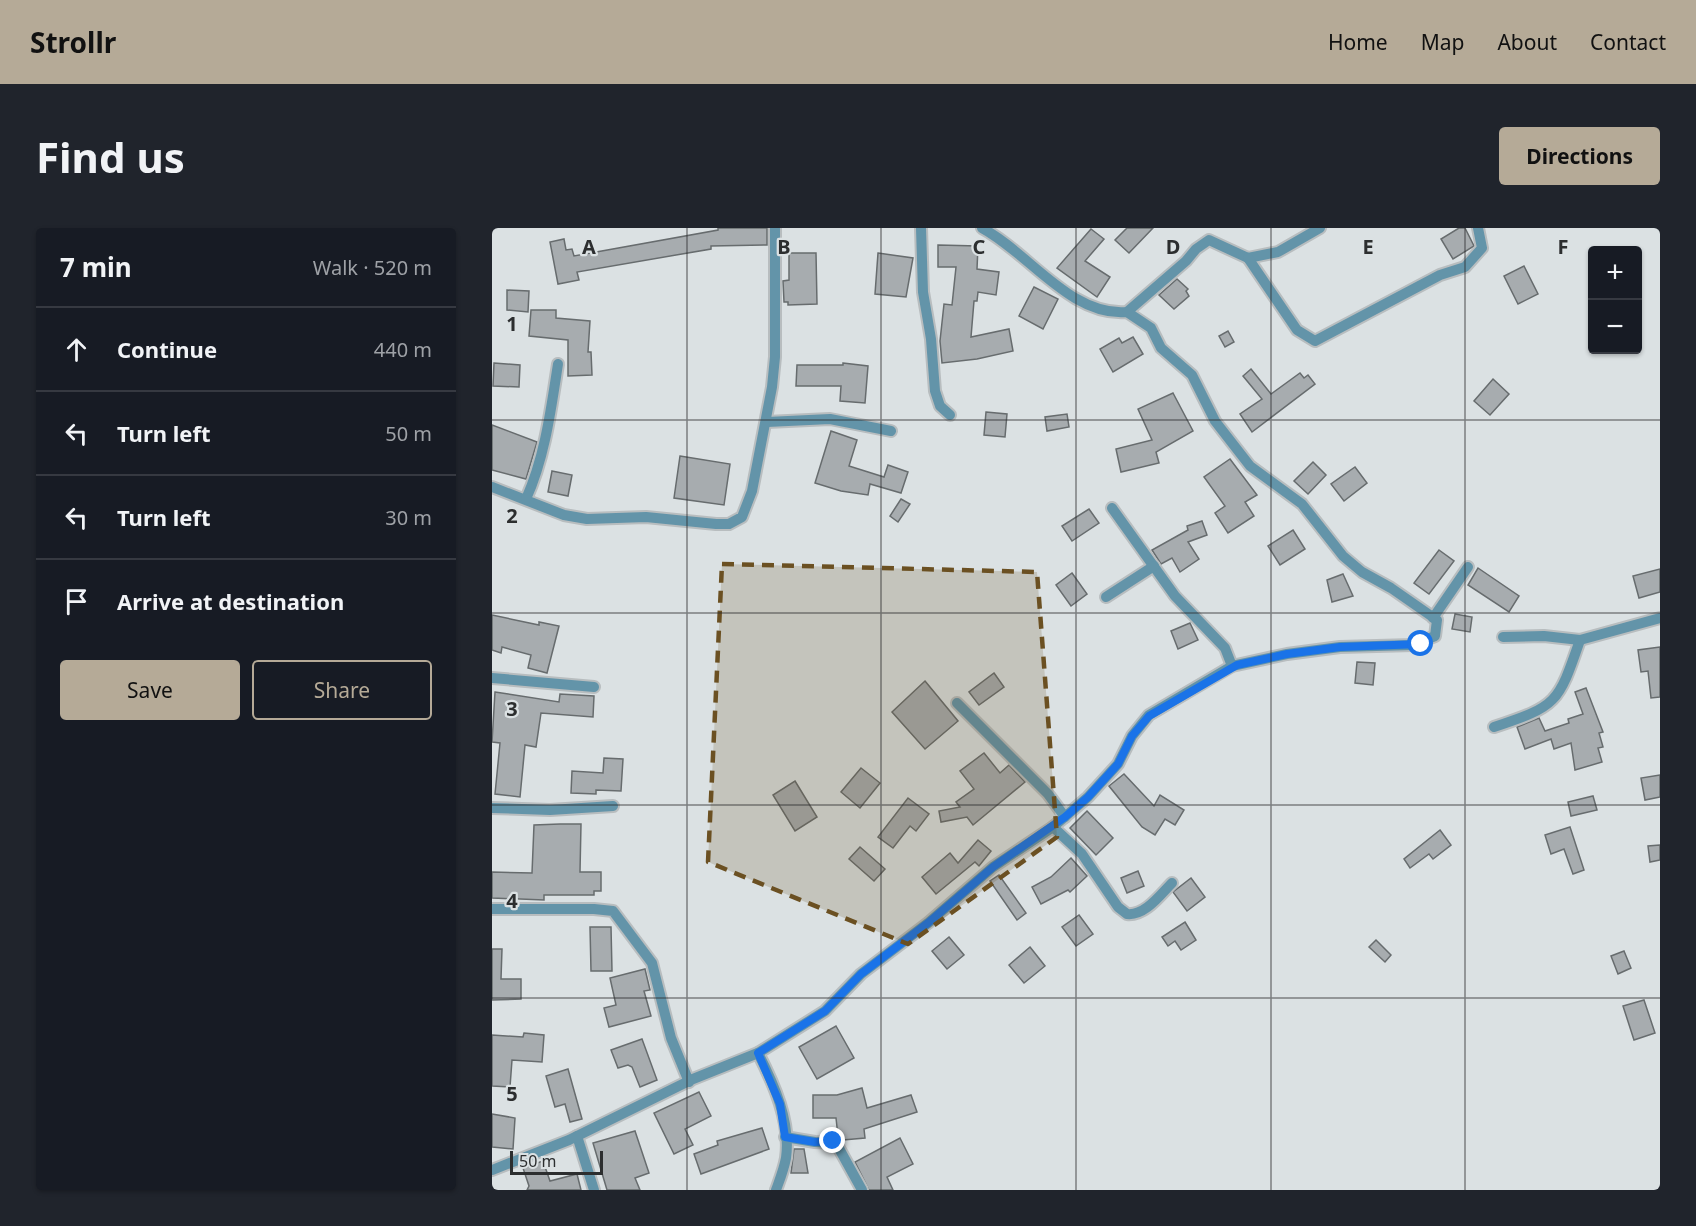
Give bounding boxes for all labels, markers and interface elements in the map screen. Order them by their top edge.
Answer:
text: Strollr [30,23,116,61]
text: Home [1328,28,1388,56]
text: Map [1421,28,1464,56]
text: About [1497,28,1557,56]
text: Contact [1590,28,1666,56]
button: Directions [1499,127,1660,185]
text: Find us [36,128,185,185]
text: A [582,233,596,260]
text: B [777,233,791,260]
text: C [973,233,986,260]
text: D [1166,233,1180,260]
text: E [1362,233,1374,260]
text: F [1558,233,1568,260]
map controls [1588,246,1642,354]
button: + [1588,246,1642,300]
text: 7 min [60,249,132,285]
text: Walk · 520 m [313,254,432,281]
button: − [1588,300,1642,354]
text: 1 [506,310,518,337]
icon: ahead [60,333,93,366]
text: Continue [117,334,217,364]
text: 440 m [374,336,432,363]
icon: left [60,417,93,450]
text: Turn left [117,418,211,448]
text: 50 m [385,420,432,447]
icon: left [60,501,93,534]
text: Turn left [117,502,211,532]
text: 2 [506,502,518,529]
text: 30 m [385,504,432,531]
icon: arrive [60,585,93,618]
text: Arrive at destination [117,586,344,616]
route start [1407,630,1433,656]
button: Save [60,660,240,720]
button: Share [252,660,432,720]
text: 3 [506,695,518,722]
text: 4 [506,887,518,914]
text: 5 [506,1080,518,1107]
route end [819,1127,845,1153]
scale bar [510,1148,603,1176]
text: 50 m [519,1150,556,1172]

